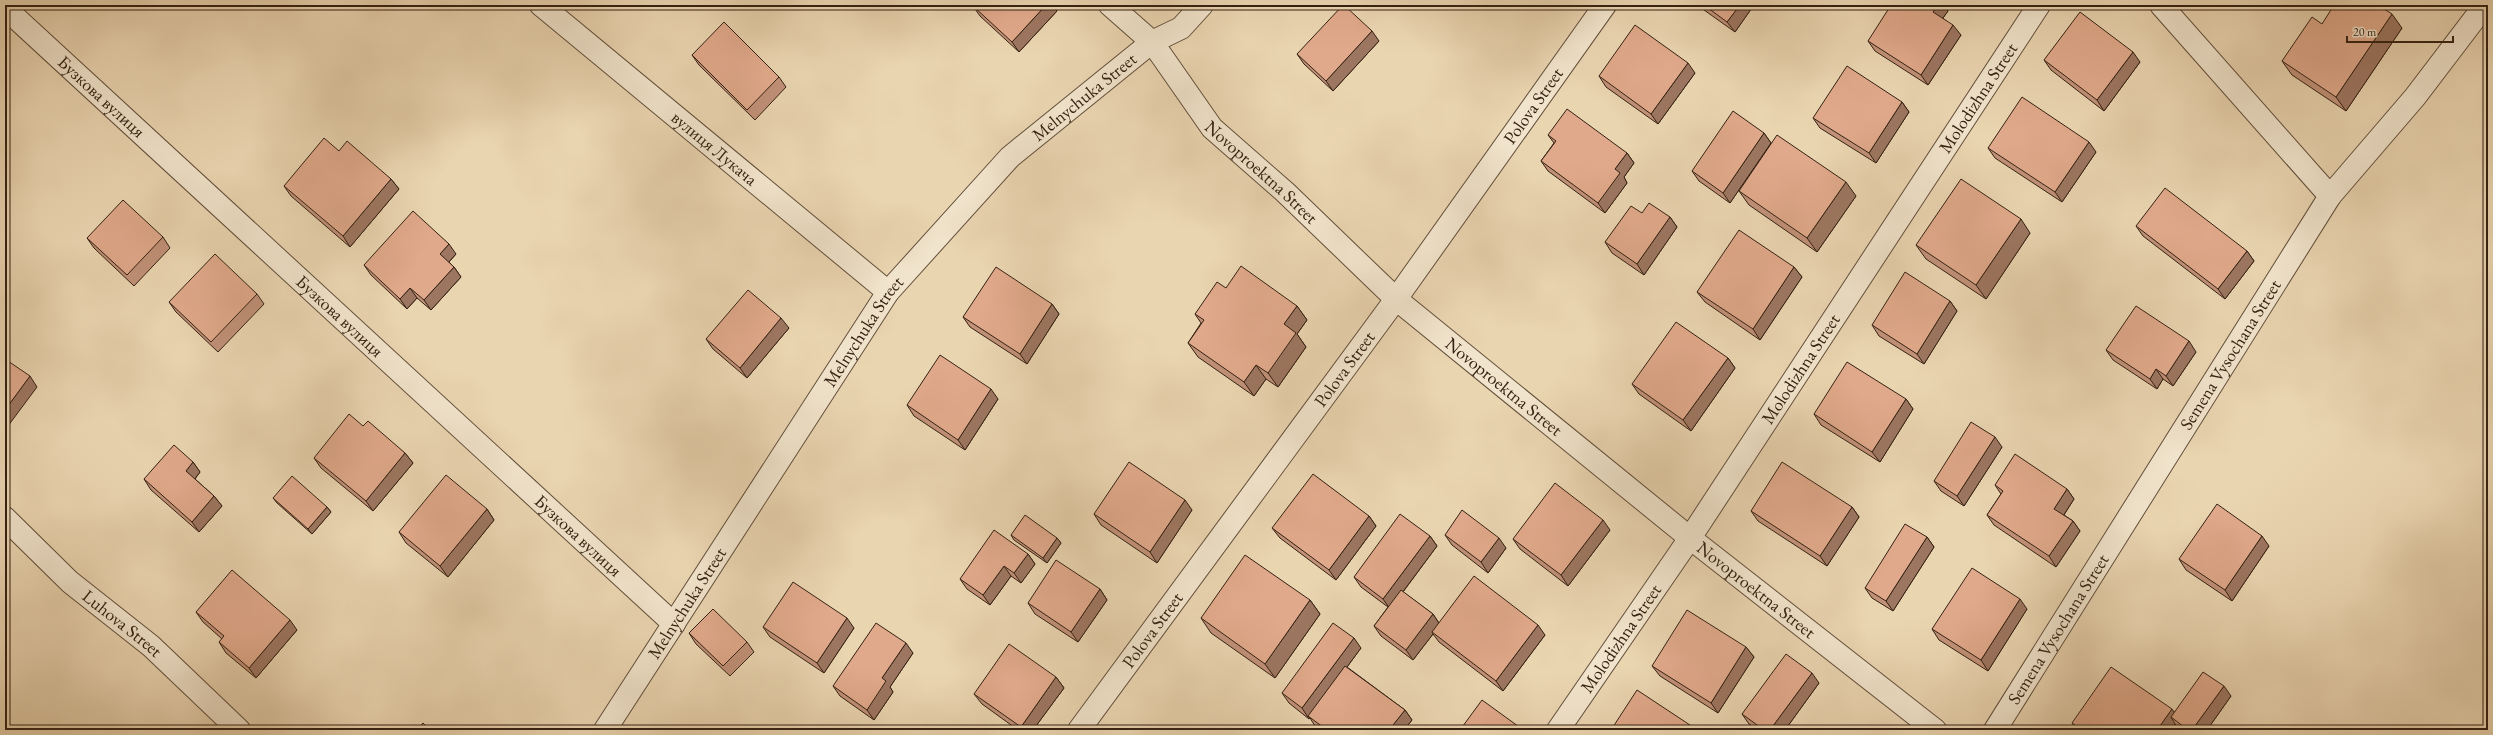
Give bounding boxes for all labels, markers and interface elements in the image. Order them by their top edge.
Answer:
scale bar [2347,18,2453,44]
text: 20 m [2353,24,2377,40]
street label: Molodizhna Street [1933,38,2022,157]
street label: Melnychuka Street [1027,47,1141,146]
street label: Бузкова вулиця [53,50,150,142]
street label: Polova Street [1498,62,1568,148]
street label: вулиця Лукача [667,106,763,191]
street label: Novoproektna Street [1200,115,1323,229]
street label: Бузкова вулиця [291,270,389,362]
street label: Melnychuka Street [818,271,908,391]
street label: Semena Vysochana Street [2174,275,2286,434]
street label: Molodizhna Street [1756,309,1845,428]
street label: Polova Street [1309,326,1380,411]
street label: Novoproektna Street [1441,332,1568,441]
street label: Бузкова вулиця [530,489,627,581]
street label: Novoproektna Street [1692,536,1821,643]
street label: Melnychuka Street [642,542,731,663]
street label: Semena Vysochana Street [2002,549,2114,708]
street label: Molodizhna Street [1575,579,1666,697]
street label: Luhova Street [78,584,168,662]
street label: Polova Street [1117,587,1188,672]

